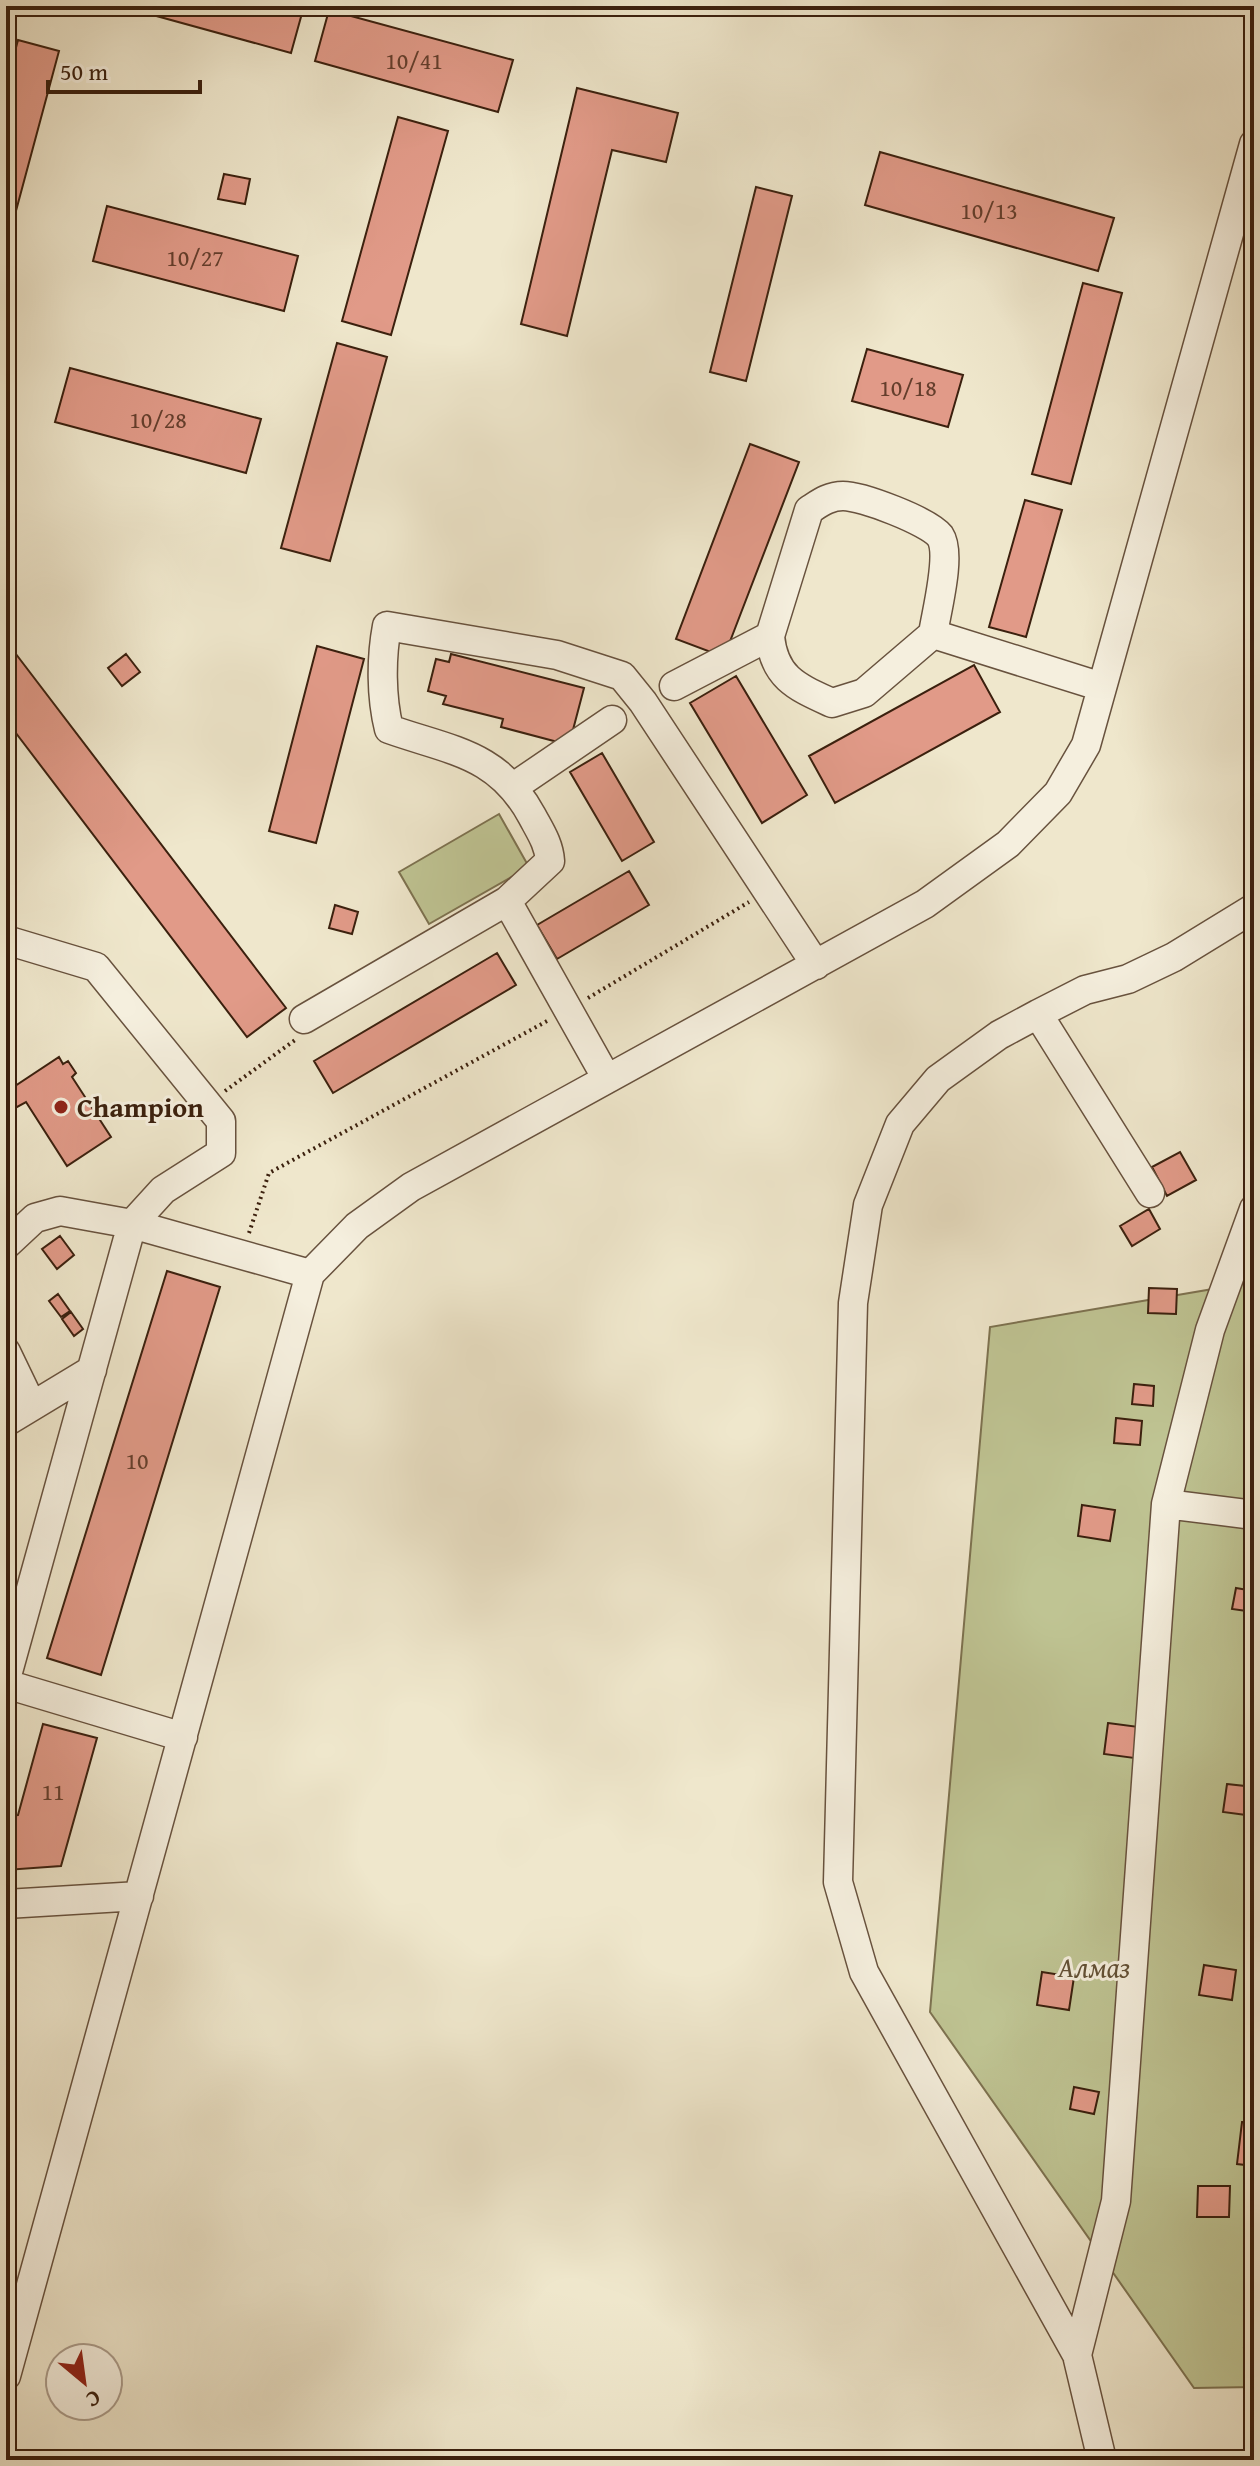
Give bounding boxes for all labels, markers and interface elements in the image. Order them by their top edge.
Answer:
house number: 10/41 [385,43,443,78]
scale bar [48,44,200,94]
text: 50 m [60,54,108,89]
house number: 10/13 [960,193,1018,228]
house number: 10/27 [166,240,224,275]
house number: 10/18 [879,370,937,405]
house number: 10/28 [129,402,187,437]
place label: Champion [77,1086,204,1127]
marker: Champion [52,1098,70,1116]
house number: 10 [125,1443,149,1478]
house number: 11 [41,1774,65,1809]
park label: Алмаз [1057,1946,1130,1987]
north arrow [44,2342,124,2422]
text: С [80,2382,107,2417]

